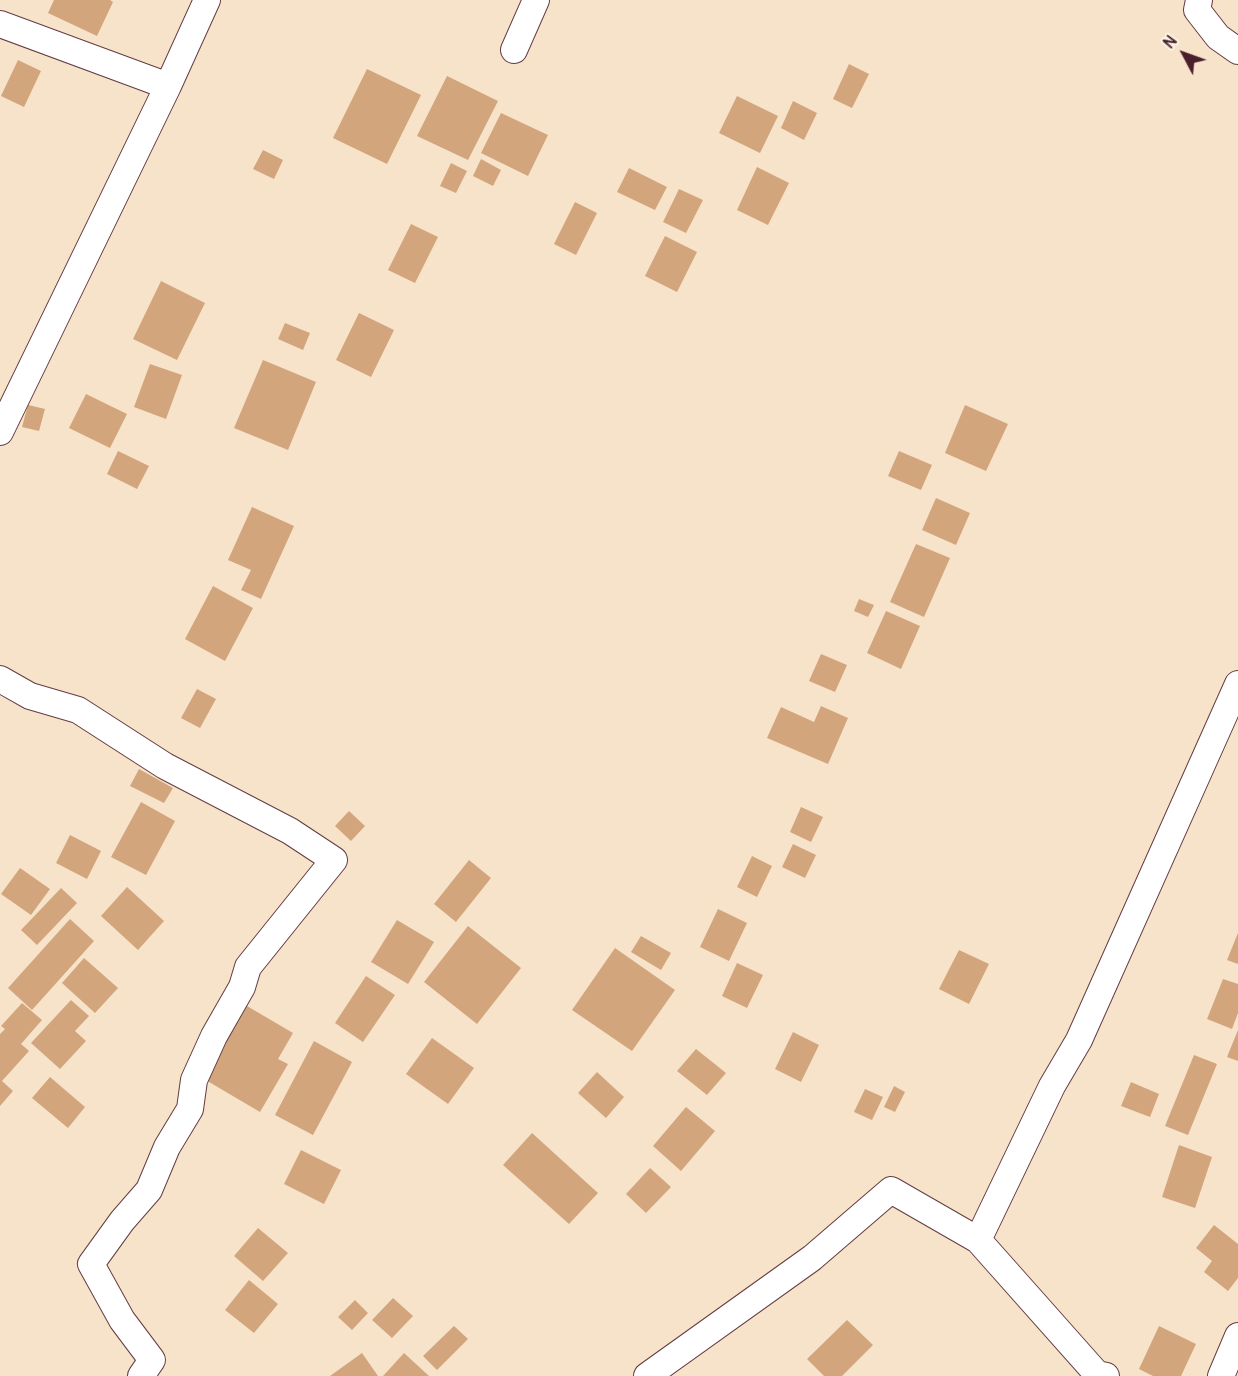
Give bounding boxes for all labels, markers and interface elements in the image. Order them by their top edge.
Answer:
north arrow [1154,24,1214,84]
text: N [1159,32,1182,53]

